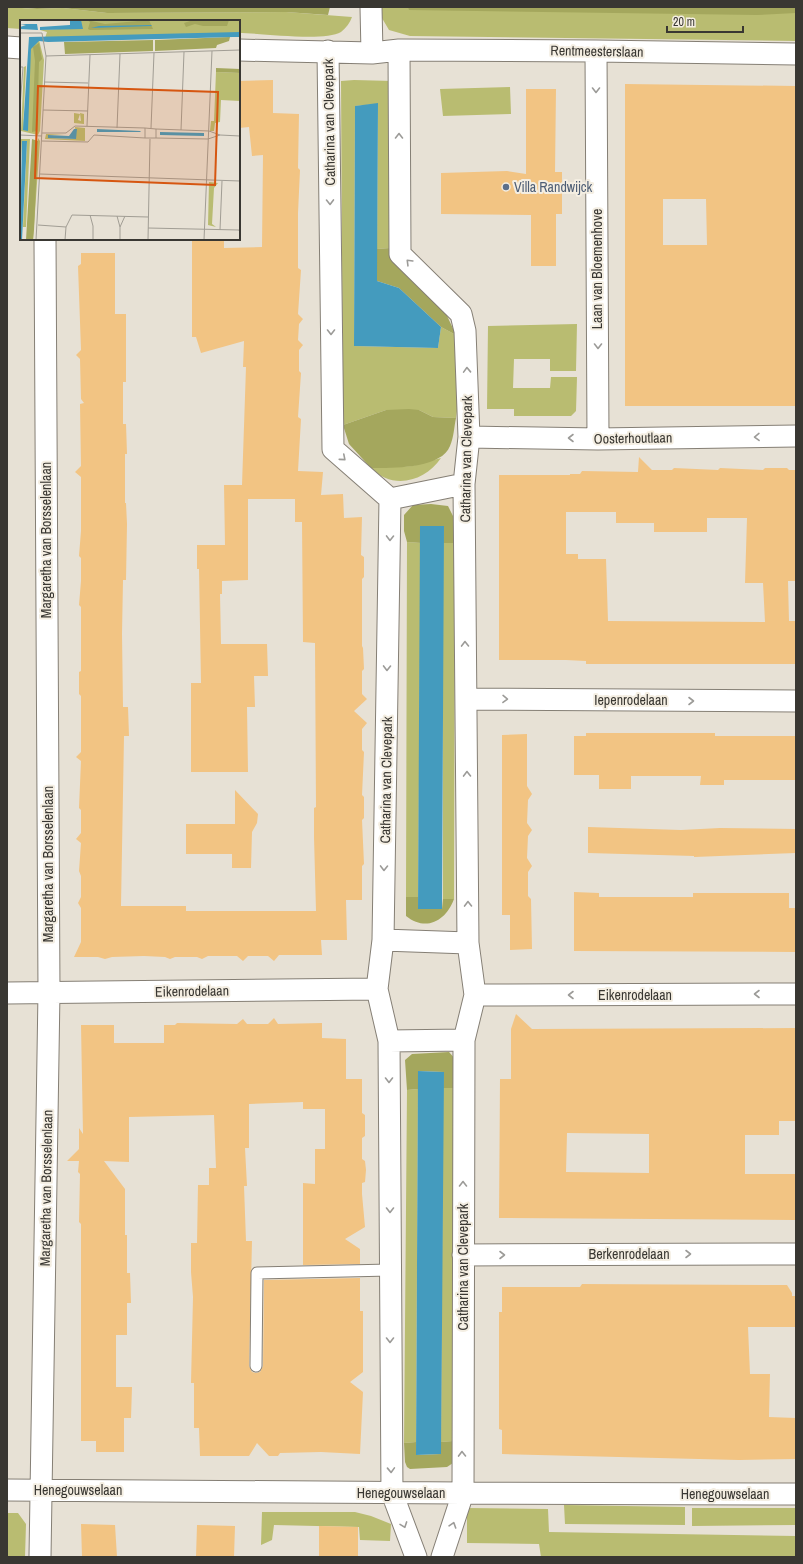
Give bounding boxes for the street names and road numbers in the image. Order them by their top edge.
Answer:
street label: Rentmeesterslaan [550,41,644,61]
street label: Catharina van Clevepark [319,58,339,186]
street label: Laan van Bloemenhove [588,209,606,329]
street label: Catharina van Clevepark [456,395,476,523]
street label: Oosterhoutlaan [594,428,672,448]
street label: Margaretha van Borsselenlaan [37,462,55,618]
street label: Iepenrodelaan [594,691,668,709]
street label: Catharina van Clevepark [376,716,396,844]
street label: Margaretha van Borsselenlaan [39,786,57,942]
street label: Eikenrodelaan [155,981,229,1001]
street label: Eikenrodelaan [598,986,672,1004]
street label: Margaretha van Borsselenlaan [36,1110,56,1266]
street label: Catharina van Clevepark [454,1203,472,1330]
street label: Berkenrodelaan [588,1245,670,1263]
street label: Henegouwselaan [34,1481,122,1499]
street label: Henegouwselaan [357,1484,445,1502]
street label: Henegouwselaan [681,1485,769,1503]

